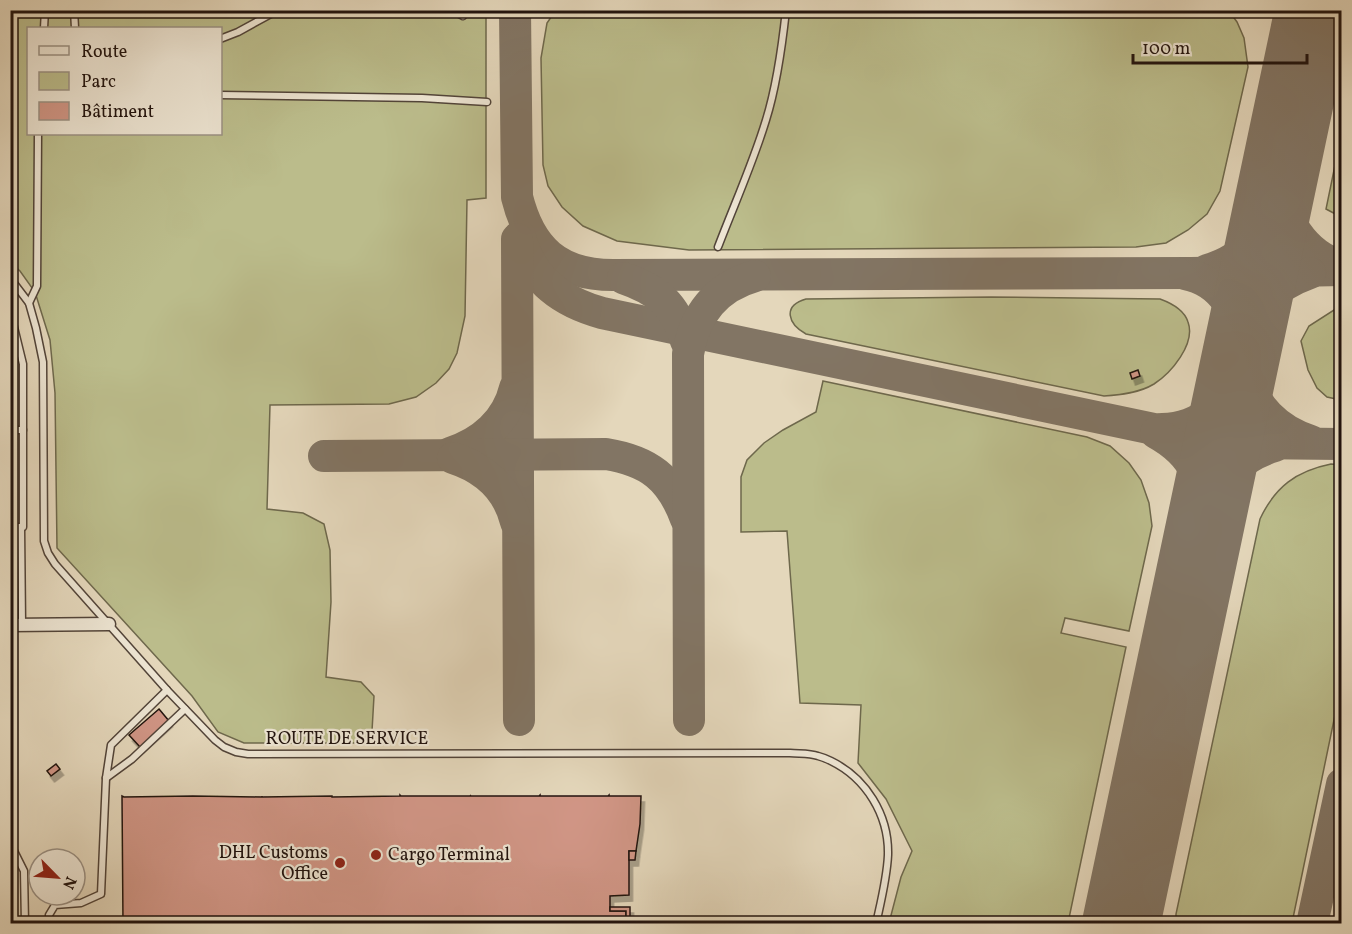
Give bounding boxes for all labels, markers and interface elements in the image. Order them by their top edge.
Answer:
legend [27,27,222,135]
scale bar [1133,27,1307,65]
text: 100 m [1142,37,1191,62]
text: Route [81,40,127,65]
text: Parc [81,70,116,95]
text: Bâtiment [81,100,154,125]
street label: ROUTE DE SERVICE [266,727,429,752]
place label: DHL Customs Office [219,841,328,887]
place label: Cargo Terminal [388,843,510,868]
north arrow [27,847,87,907]
marker: Cargo Terminal [369,848,383,862]
marker: DHL Customs Office [333,856,347,870]
text: N [56,873,81,893]

